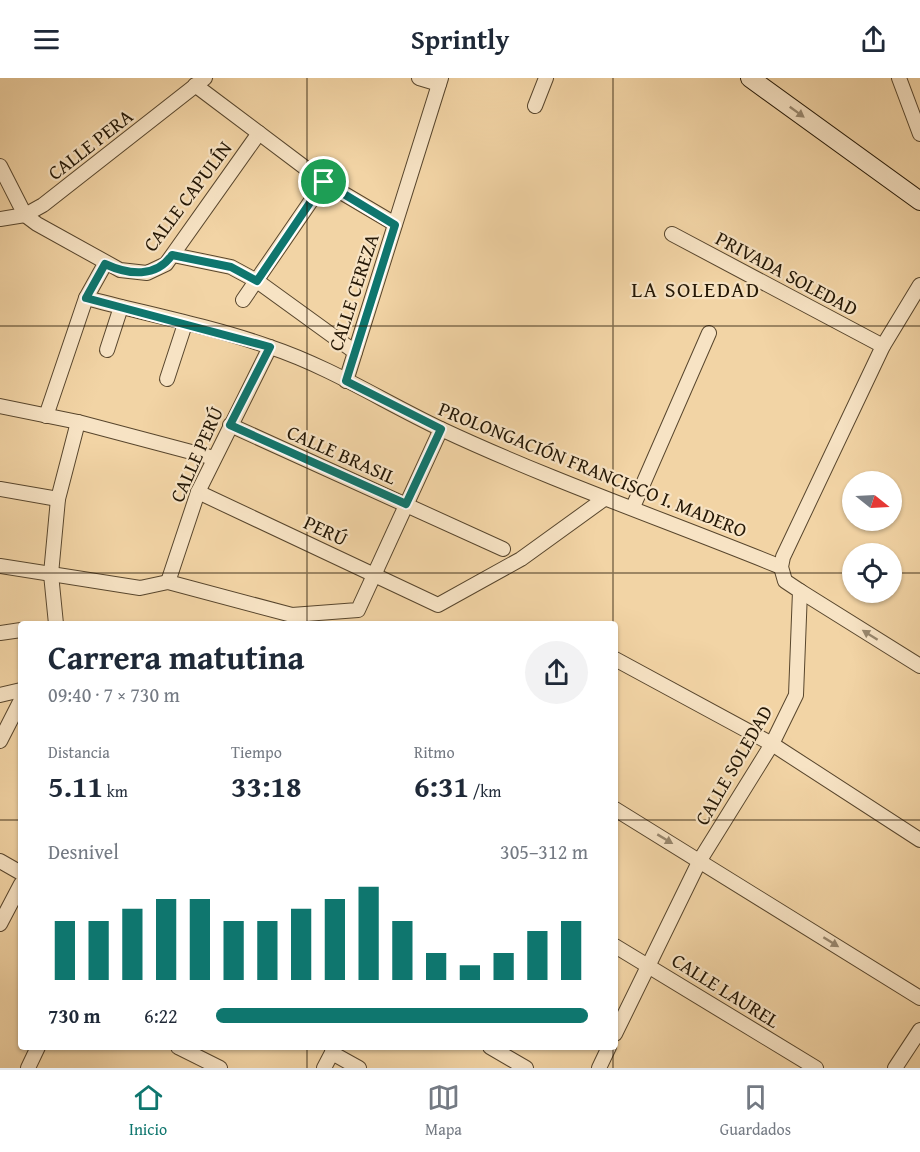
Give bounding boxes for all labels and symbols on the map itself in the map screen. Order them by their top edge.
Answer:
street label: CALLE PERA [41,101,139,187]
one-way arrow [789,106,805,118]
street label: CALLE CAPULÍN [136,135,238,257]
pin [298,156,349,207]
street label: PRIVADA SOLEDAD [711,223,863,323]
street label: CALLE CEREZA [320,230,386,354]
district label: LA SOLEDAD [631,273,761,305]
street label: PROLONGACIÓN FRANCISCO I. MADERO [434,394,752,544]
street label: CALLE PERÚ [162,402,230,506]
street label: CALLE BRASIL [283,417,402,491]
north arrow [842,471,902,531]
street label: PERÚ [299,507,353,553]
one-way arrow [862,629,878,640]
street label: CALLE SOLEDAD [687,700,779,830]
one-way arrow [657,834,674,844]
one-way arrow [823,936,839,947]
street label: CALLE LAUREL [667,945,786,1035]

